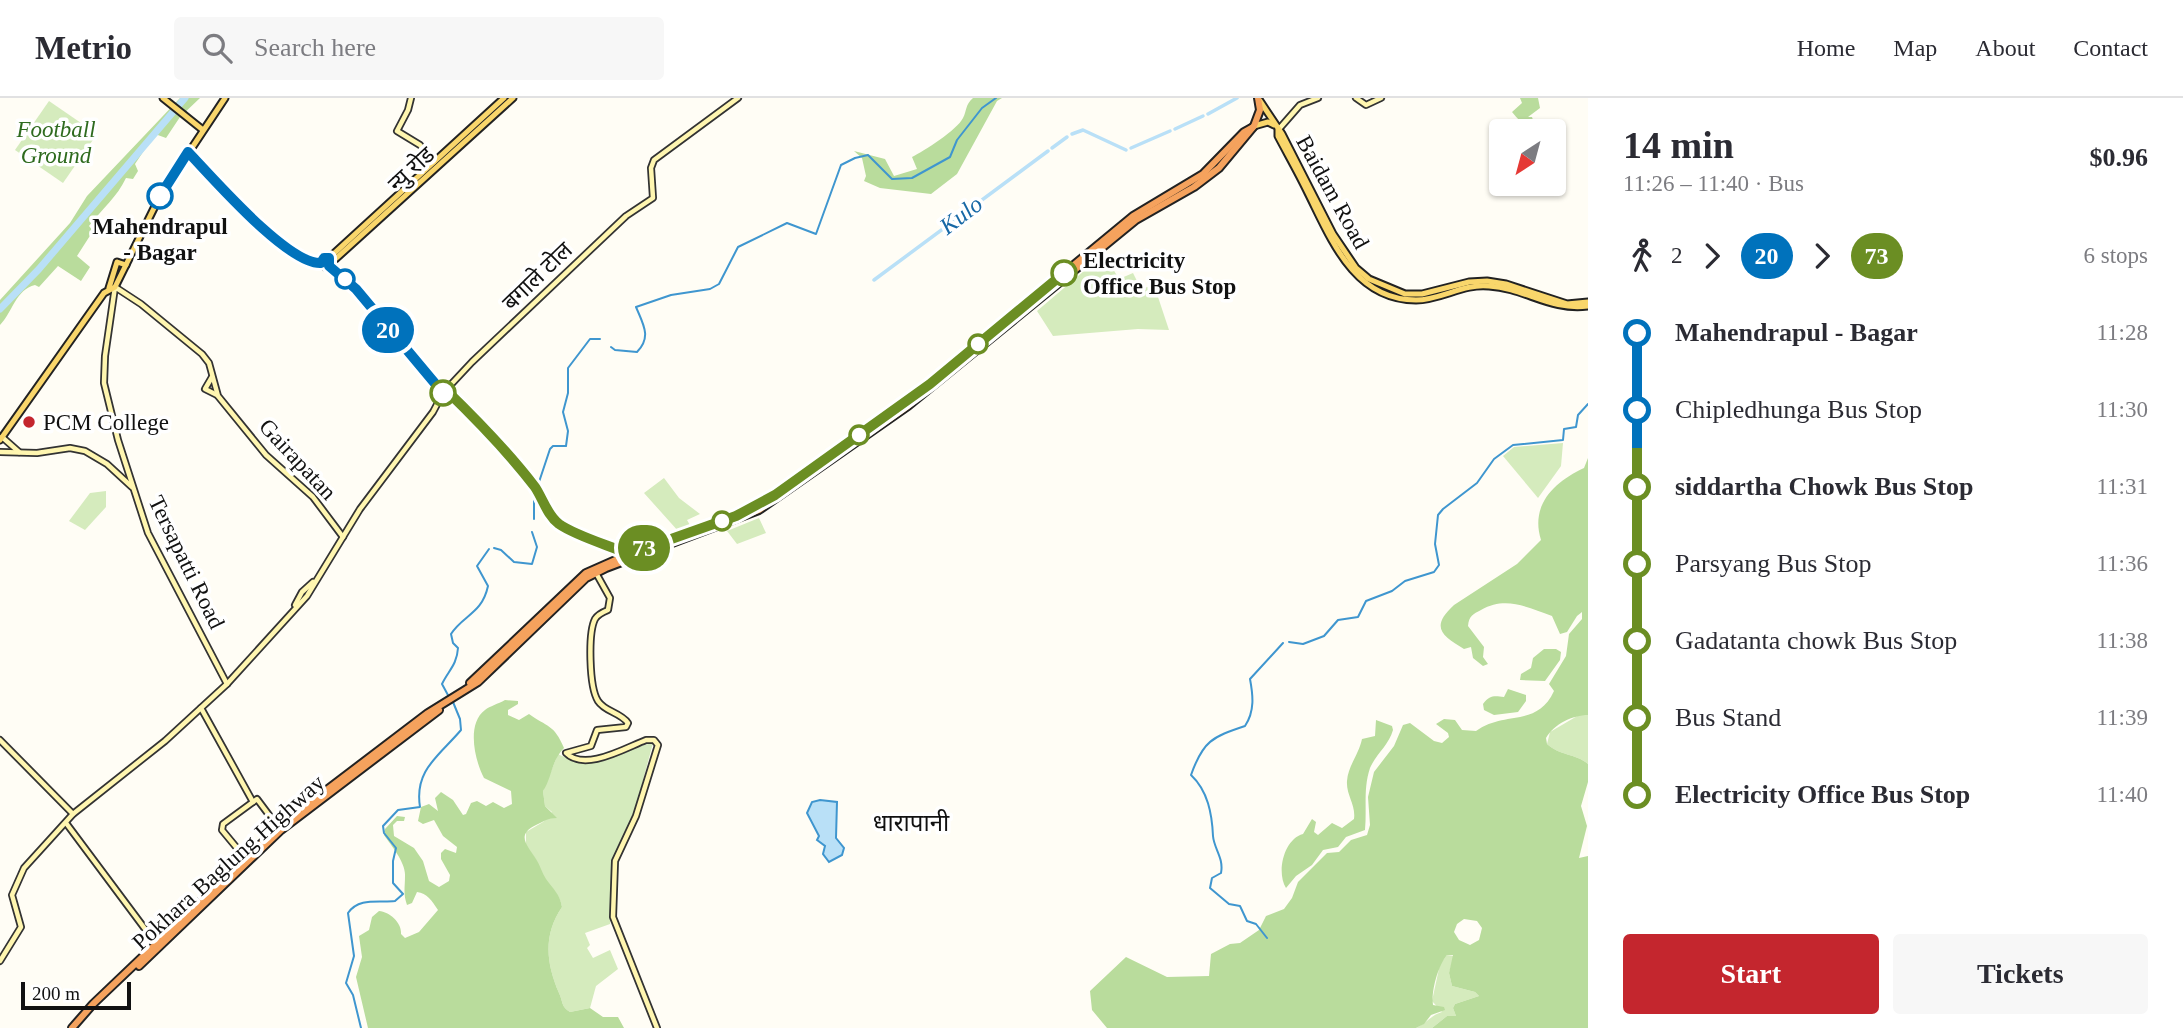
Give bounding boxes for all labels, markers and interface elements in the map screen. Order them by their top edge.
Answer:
search box [174,17,664,80]
icon: search [198,29,236,67]
text: Metrio [35,30,132,66]
text: Search here [254,33,376,62]
text: Home [1797,35,1855,61]
text: Map [1893,35,1937,61]
text: About [1975,35,2035,61]
text: Contact [2073,35,2148,61]
park label: Football Ground [15,117,96,168]
north arrow [1489,119,1566,196]
map controls [1489,119,1566,196]
text: 14 min [1623,124,1734,166]
street label: Baidam Road [1291,131,1374,254]
street label: न्यु रोड [383,141,441,198]
text: $0.96 [2090,143,2148,172]
text: 11:26 – 11:40 · Bus [1623,171,1804,196]
marker: Mahendrapul - Bagar [147,183,173,209]
water label: Kulo [934,191,987,240]
place label: Mahendrapul - Bagar [92,214,228,265]
street label: बगाले टोल [497,236,577,315]
icon: walk [1623,237,1661,275]
icon: forward [1693,237,1731,275]
icon: forward [1803,237,1841,275]
text: 2 [1671,243,1683,268]
text: 20 [1755,243,1779,269]
text: 73 [1865,243,1889,269]
text: 6 stops [2083,243,2148,268]
place label: Electricity Office Bus Stop [1083,248,1236,299]
marker: Electricity Office Bus Stop [1051,260,1077,286]
unlabelled marker [335,269,355,289]
line badge: 20 [356,307,420,353]
text: 20 [376,317,400,343]
text: Mahendrapul - Bagar [1675,318,1918,347]
text: 11:28 [2096,320,2148,345]
unlabelled marker [968,334,988,354]
unlabelled marker [430,380,456,406]
text: Chipledhunga Bus Stop [1675,395,1922,424]
text: 11:30 [2096,397,2148,422]
place label: PCM College [43,410,169,435]
marker: PCM College [21,414,37,430]
street label: Gairapatan [254,414,342,505]
unlabelled marker [849,425,869,445]
text: siddartha Chowk Bus Stop [1675,472,1973,501]
text: 11:31 [2096,474,2148,499]
street label: Tersapatti Road [144,492,230,633]
unlabelled marker [712,511,732,531]
line badge: 73 [612,525,676,571]
text: 73 [632,535,656,561]
text: Parsyang Bus Stop [1675,549,1871,578]
text: 11:36 [2096,551,2148,576]
text: Gadatanta chowk Bus Stop [1675,626,1957,655]
text: 11:38 [2096,628,2148,653]
text: Bus Stand [1675,703,1781,732]
text: 11:39 [2096,705,2148,730]
street label: Pokhara Baglung Highway [127,769,330,955]
text: Electricity Office Bus Stop [1675,780,1970,809]
text: 11:40 [2096,782,2148,807]
district label: धारापानी [873,809,950,836]
button: Start [1623,934,1879,1014]
button: Tickets [1893,934,2148,1014]
scale bar [21,979,131,1011]
text: 200 m [32,983,80,1004]

